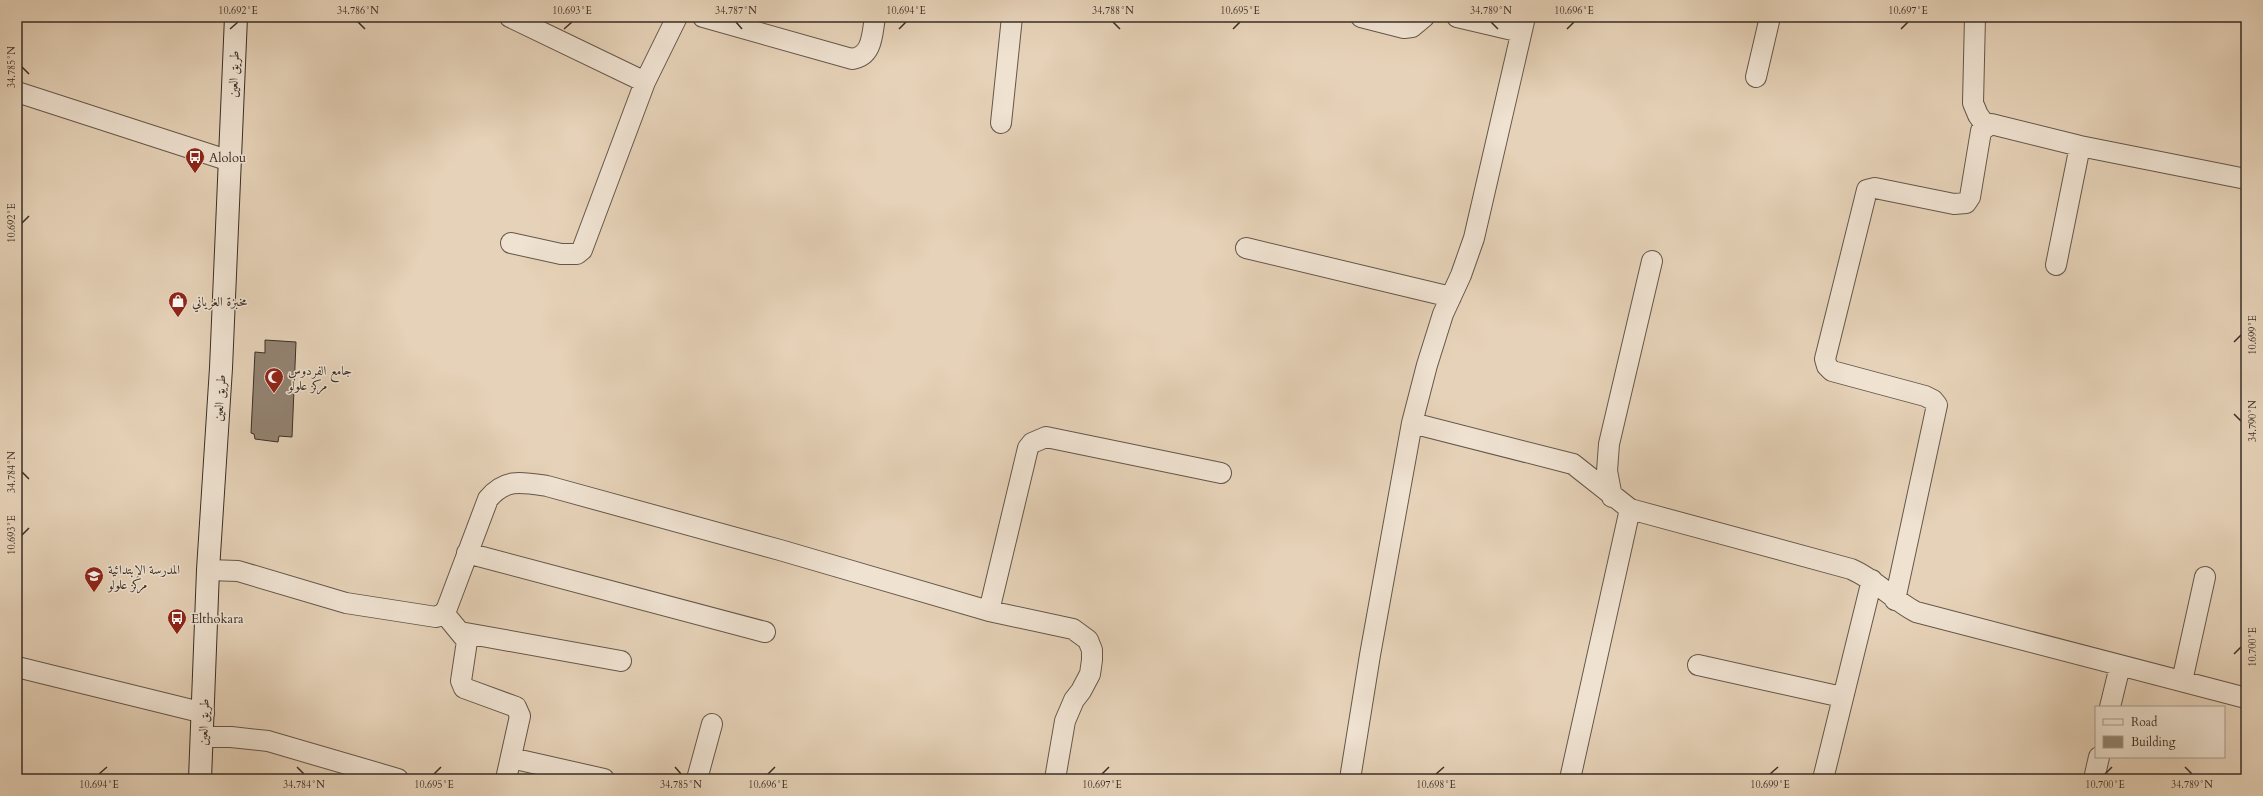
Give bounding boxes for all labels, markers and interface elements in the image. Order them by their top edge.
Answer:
text: 10.692°E [218,4,258,18]
text: 34.786°N [337,4,379,18]
text: 10.693°E [552,4,592,18]
text: 34.787°N [715,4,757,18]
text: 10.694°E [886,4,926,18]
text: 34.788°N [1092,4,1134,18]
text: 10.695°E [1220,4,1260,18]
text: 34.789°N [1470,4,1512,18]
text: 10.696°E [1554,4,1594,18]
text: 10.697°E [1888,4,1928,18]
text: 34.785°N [5,46,19,88]
street label: طريق العين [224,50,244,98]
bus stop icon: Alolou [184,146,206,174]
place label: Alolou [209,149,246,167]
text: 10.692°E [5,203,19,243]
shop icon: مخبزة الغرياني [167,290,189,318]
place label: مخبزة الغرياني [192,293,248,313]
text: 10.699°E [2246,315,2260,355]
place label: جامع الفردوس مركز علولو [286,362,352,395]
mosque icon: جامع الفردوس مركز علولو [263,366,285,394]
street label: طريق العين [209,374,231,422]
text: 34.790°N [2246,400,2260,442]
text: 34.784°N [5,451,19,493]
text: 10.693°E [5,515,19,555]
place label: المدرسة الإبتدائية مركز علولو [106,561,180,594]
school or university icon: المدرسة الإبتدائية مركز علولو [83,565,105,593]
bus stop icon: Elthokara [166,607,188,635]
place label: Elthokara [191,610,244,628]
text: 10.700°E [2246,627,2260,667]
street label: طريق العين [194,698,214,746]
legend [2095,706,2225,758]
text: Road [2131,714,2158,730]
text: Building [2131,734,2176,750]
text: 10.694°E [79,778,119,792]
text: 34.784°N [283,778,325,792]
text: 10.695°E [414,778,454,792]
text: 34.785°N [660,778,702,792]
text: 10.696°E [748,778,788,792]
text: 10.697°E [1082,778,1122,792]
text: 10.698°E [1416,778,1456,792]
text: 10.699°E [1750,778,1790,792]
text: 10.700°E [2085,778,2125,792]
text: 34.789°N [2171,778,2213,792]

